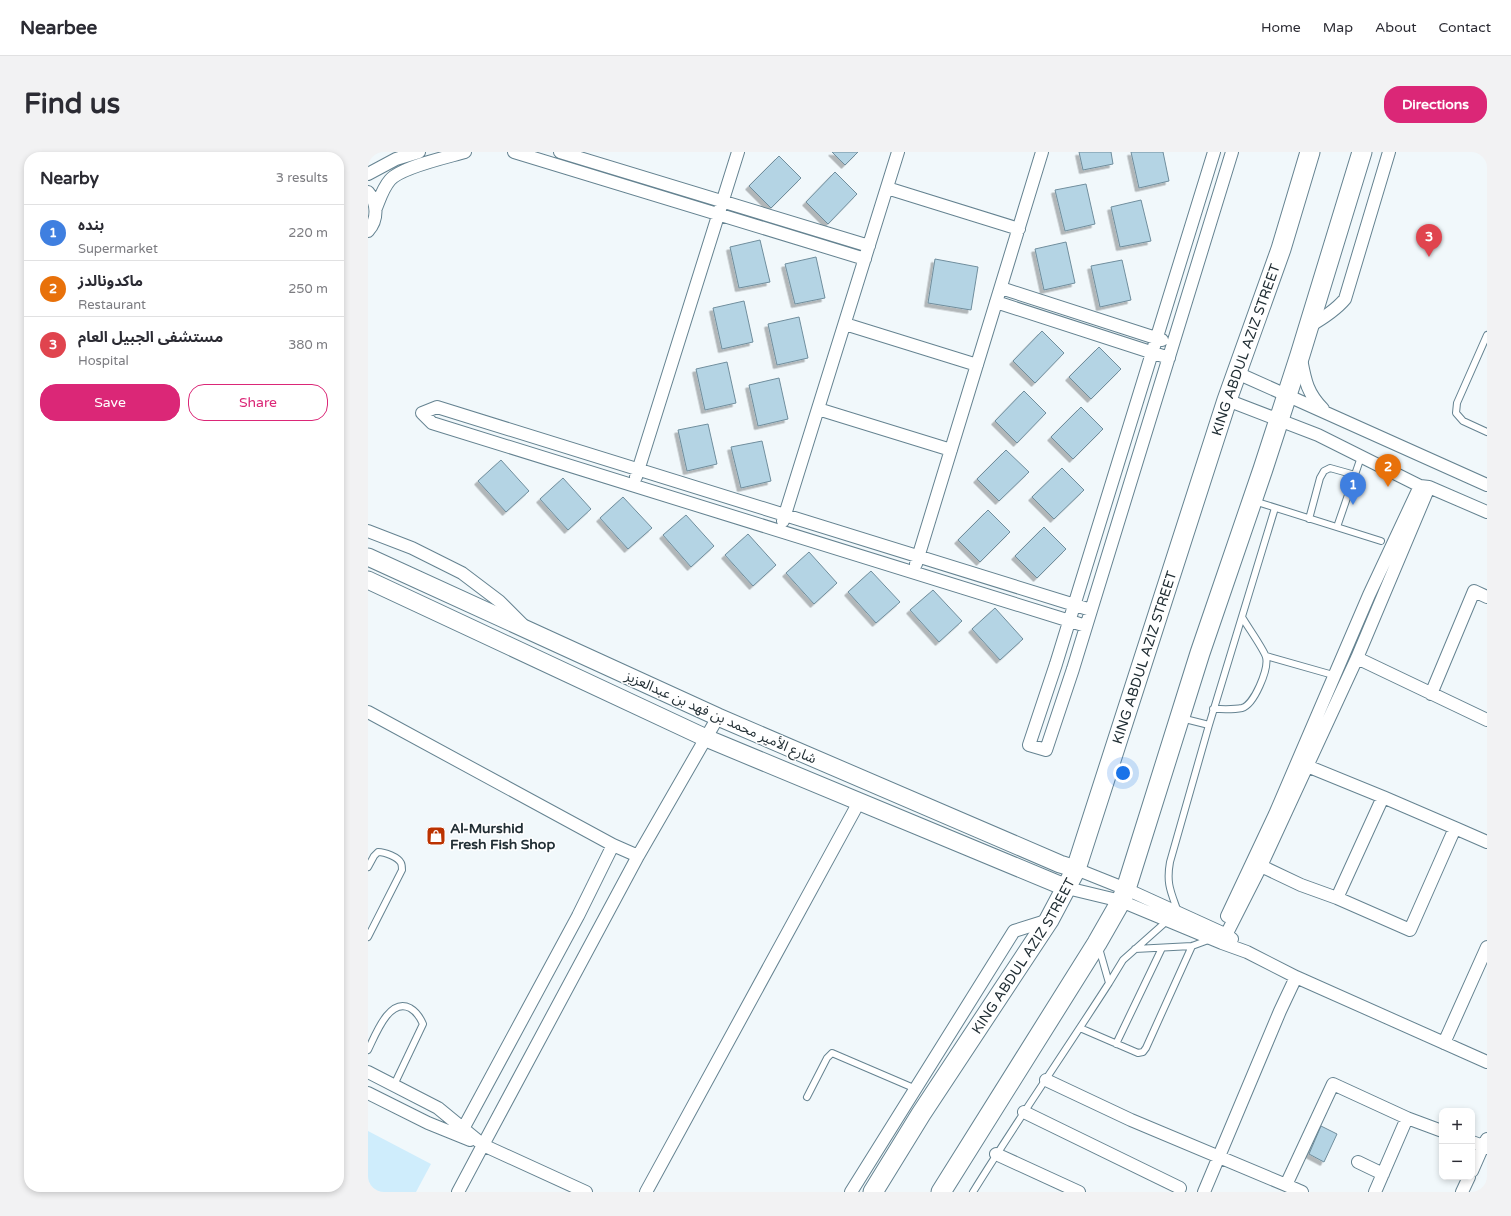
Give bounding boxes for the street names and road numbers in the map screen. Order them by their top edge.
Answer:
street label: KING ABDUL AZIZ STREET [1208,261,1284,438]
street label: KING ABDUL AZIZ STREET [1109,568,1181,746]
street label: شارع الأمير محمد بن فهد بن عبدالعزيز [621,667,819,769]
street label: KING ABDUL AZIZ STREET [968,875,1079,1037]

